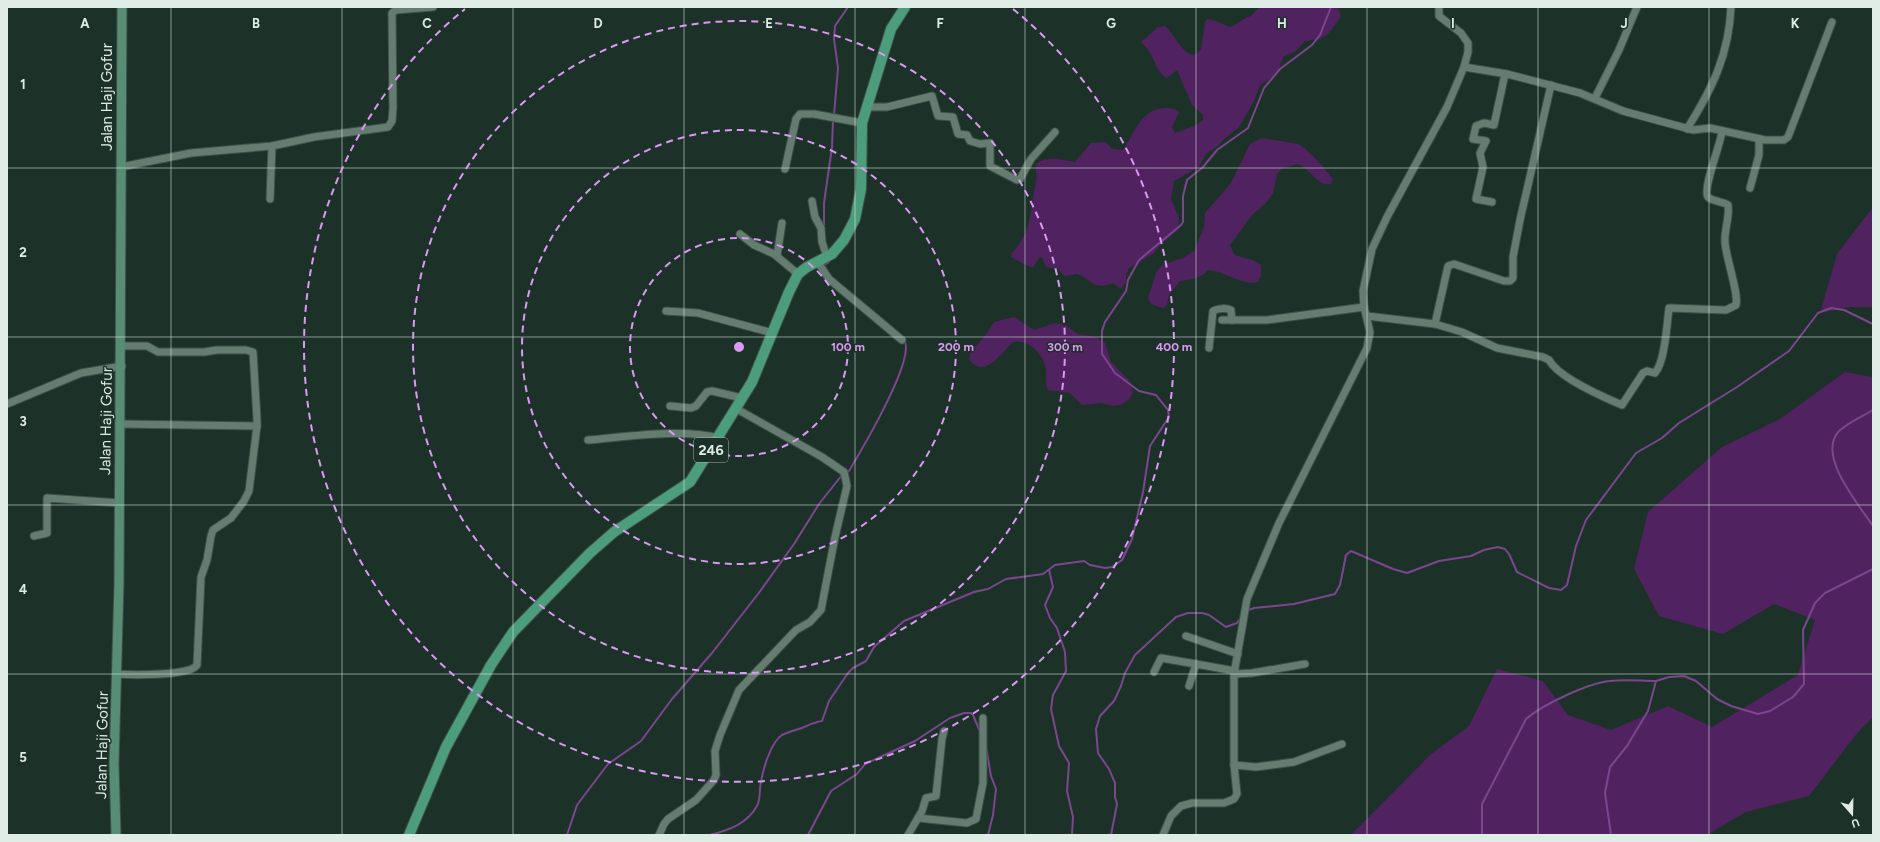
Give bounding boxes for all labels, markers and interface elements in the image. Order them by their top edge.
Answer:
text: A [80,16,90,31]
text: B [252,16,260,31]
text: C [422,16,432,31]
text: D [593,16,603,31]
text: E [765,16,773,31]
text: F [936,16,944,31]
text: G [1106,16,1116,31]
text: H [1277,16,1287,31]
text: I [1451,16,1455,31]
text: J [1620,16,1628,31]
text: K [1791,16,1800,31]
street label: Jalan Haji Gofur [98,43,116,151]
text: 1 [20,77,26,92]
text: 2 [19,245,27,260]
centre of rings [732,340,746,354]
text: 100 m [831,340,865,354]
text: 200 m [938,340,974,354]
text: 300 m [1047,340,1083,354]
text: 400 m [1156,340,1192,354]
street label: Jalan Haji Gofur [96,367,116,475]
text: 3 [19,414,27,429]
road number: 246 [694,438,728,462]
text: 4 [19,582,27,597]
street label: Jalan Haji Gofur [92,691,112,799]
text: 5 [19,750,27,765]
north arrow [1832,794,1872,834]
text: U [1849,815,1861,830]

